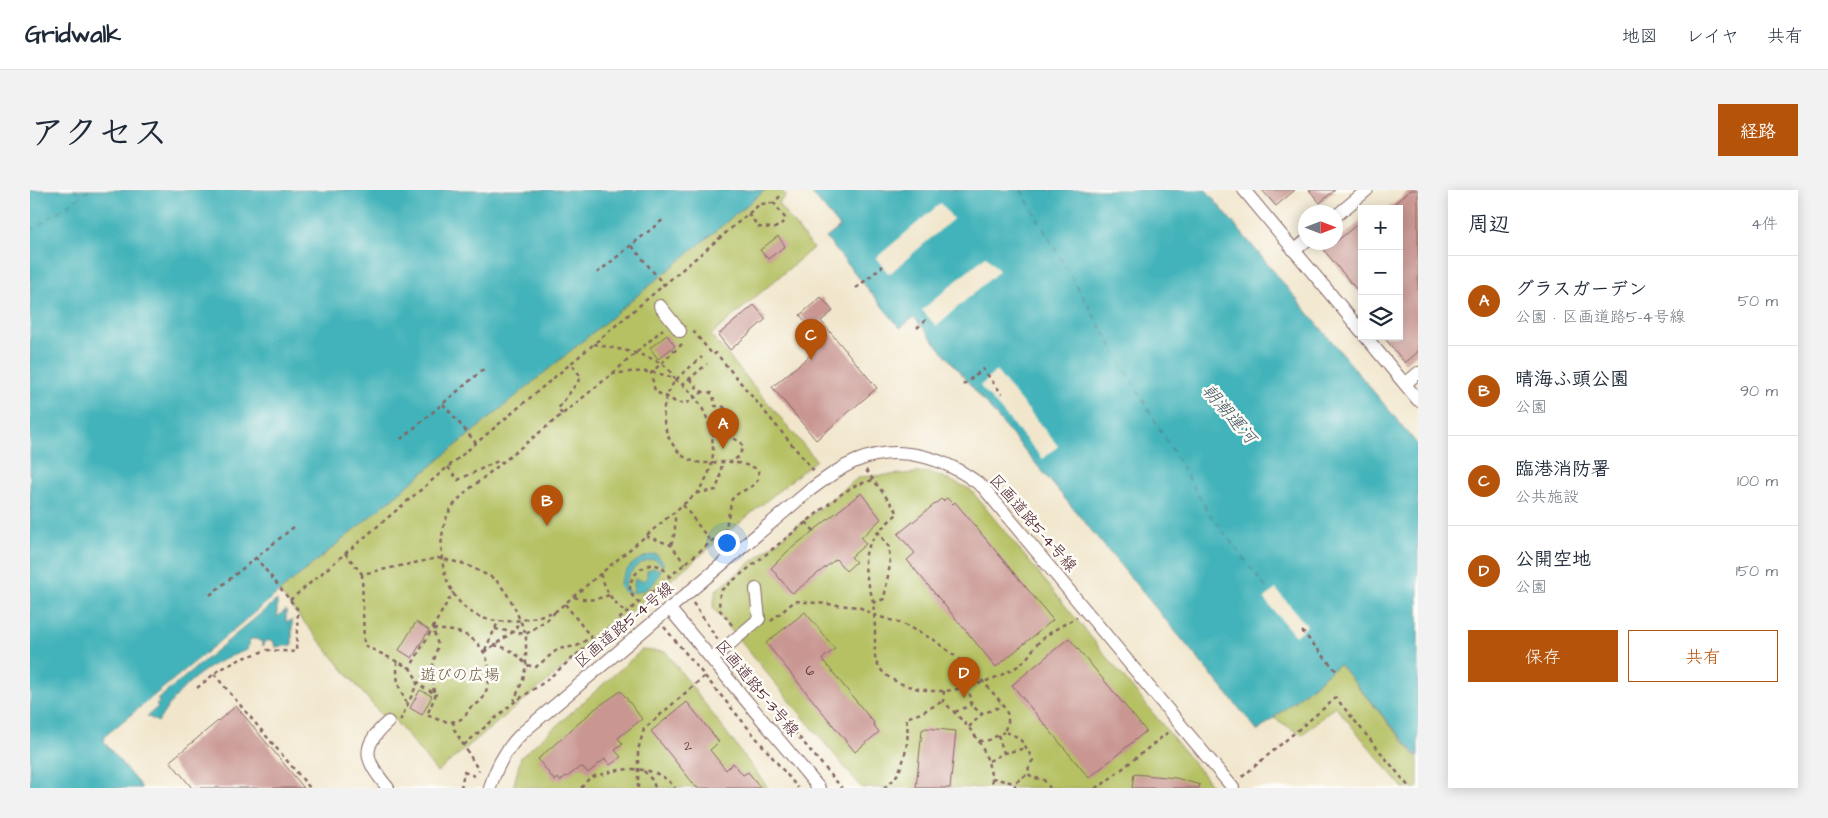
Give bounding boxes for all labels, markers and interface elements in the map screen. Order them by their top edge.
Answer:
text: Gridwalk [25,18,121,52]
text: 地図 [1622,24,1658,49]
text: レイヤ [1686,24,1739,49]
text: 共有 [1767,24,1803,49]
button: 経路 [1718,104,1798,156]
text: アクセス [30,109,168,158]
north arrow [1298,205,1343,250]
map controls [1358,205,1403,340]
button: + [1358,205,1403,250]
text: 周辺 [1468,210,1510,239]
text: 4件 [1751,213,1778,235]
button: − [1358,250,1403,295]
text: グラスガーデン [1515,276,1647,303]
text: A [1479,290,1489,312]
text: 50 m [1738,290,1778,312]
button: layers [1358,295,1403,340]
text: 公園 · 区画道路5-4号線 [1515,306,1685,328]
pin: C [795,319,827,360]
text: 晴海ふ頭公園 [1515,366,1629,393]
water label: 朝潮運河 [1196,379,1264,452]
text: B [1478,380,1490,402]
text: 90 m [1740,380,1778,402]
text: 公園 [1515,396,1547,418]
pin: A [707,408,739,449]
text: 臨港消防署 [1515,456,1610,483]
street label: 区画道路5-4号線 [984,469,1082,577]
text: C [1478,470,1490,492]
text: 100 m [1737,470,1778,492]
pin: B [531,485,563,526]
text: 公共施設 [1515,486,1579,508]
your location [714,530,740,556]
text: 公開空地 [1515,546,1591,573]
text: D [1479,560,1489,582]
text: 150 m [1736,560,1778,582]
text: 公園 [1515,576,1547,598]
street label: 区画道路5-4号線 [570,577,678,673]
button: 保存 [1468,630,1618,682]
button: 共有 [1628,630,1778,682]
street label: 区画道路5-3号線 [710,635,804,741]
pin: D [948,657,980,698]
house number: 6 [806,661,815,681]
park label: 遊びの広場 [420,664,500,686]
house number: 2 [684,736,692,756]

